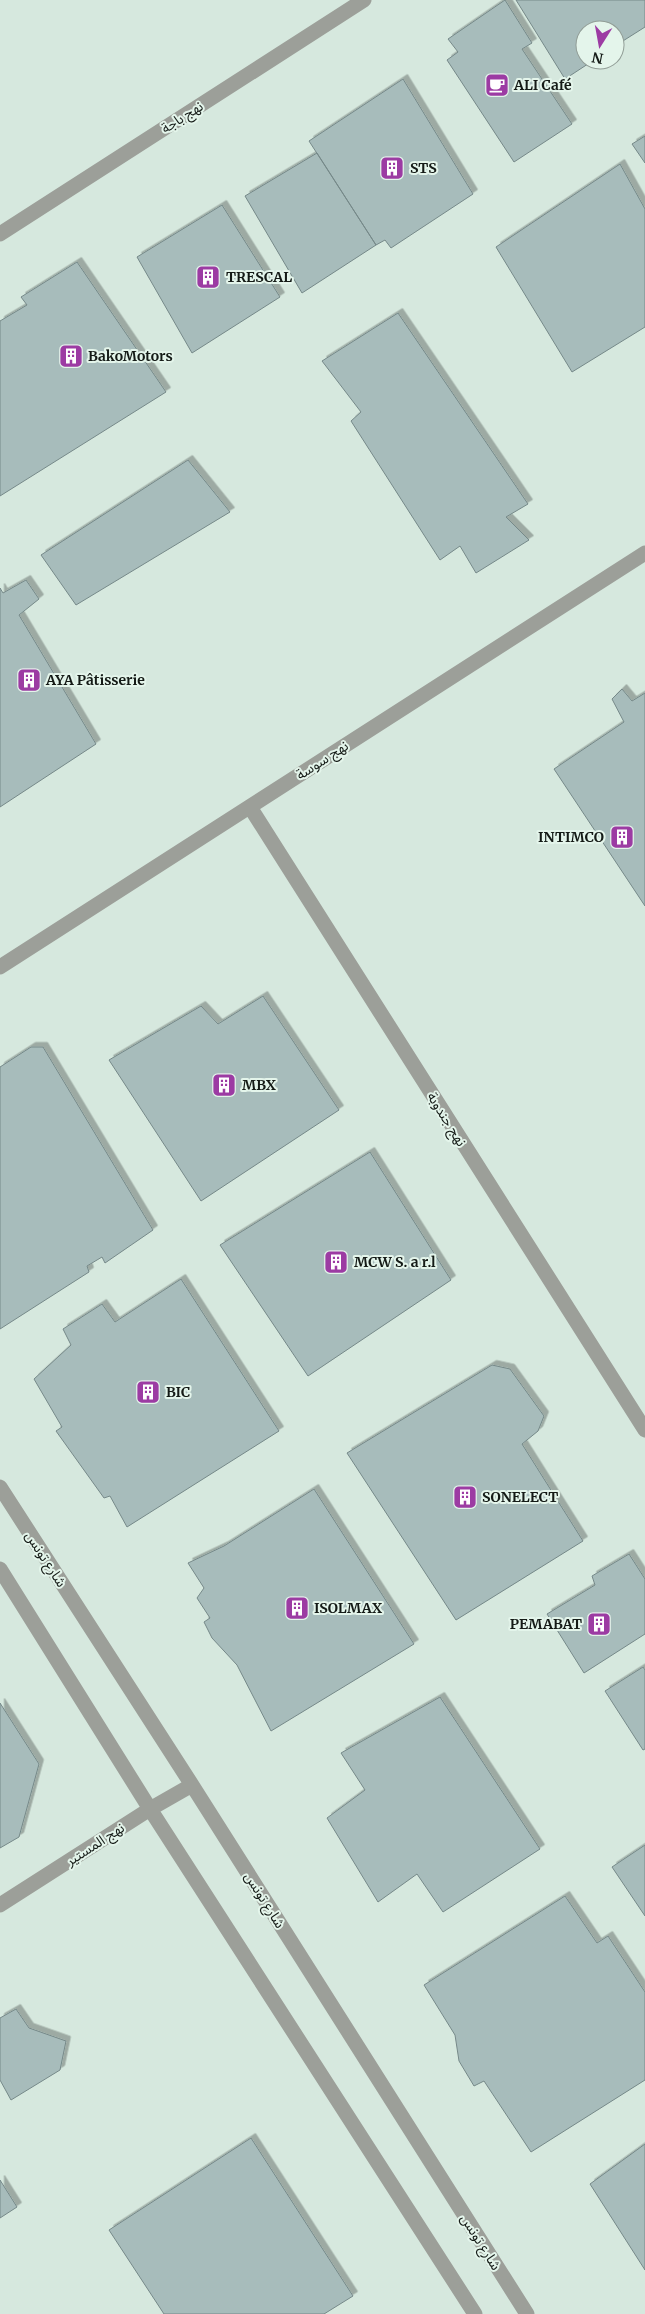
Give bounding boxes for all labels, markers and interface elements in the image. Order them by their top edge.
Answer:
north arrow [575,20,625,70]
text: N [590,48,605,68]
cafe icon: ALI Café [484,72,510,98]
place label: ALI Café [513,76,572,94]
street label: نهج باجة [158,97,208,139]
building icon: STS [379,155,405,181]
place label: STS [410,159,437,177]
building icon: TRESCAL [195,264,221,290]
place label: TRESCAL [226,268,292,286]
building icon: BakoMotors [58,343,84,369]
place label: BakoMotors [88,347,173,365]
building icon: AYA Pâtisserie [16,667,42,693]
place label: AYA Pâtisserie [45,671,145,689]
street label: نهج سوسة [293,736,353,785]
building icon: INTIMCO [609,824,635,850]
place label: INTIMCO [538,828,604,846]
building icon: MBX [211,1072,237,1098]
place label: MBX [242,1076,277,1094]
street label: نهج جندوبة [422,1089,471,1151]
building icon: MCW S. a r.l [323,1249,349,1275]
place label: MCW S. a r.l [354,1253,436,1271]
building icon: BIC [135,1379,161,1405]
place label: BIC [166,1383,190,1401]
building icon: SONELECT [452,1484,478,1510]
place label: SONELECT [482,1488,558,1506]
street label: شارع تونس [20,1528,71,1591]
building icon: ISOLMAX [284,1595,310,1621]
place label: ISOLMAX [314,1599,383,1617]
building icon: PEMABAT [586,1611,612,1637]
place label: PEMABAT [510,1615,582,1633]
street label: نهج المستير [61,1818,129,1872]
street label: شارع تونس [239,1869,289,1933]
street label: شارع تونس [455,2211,505,2275]

